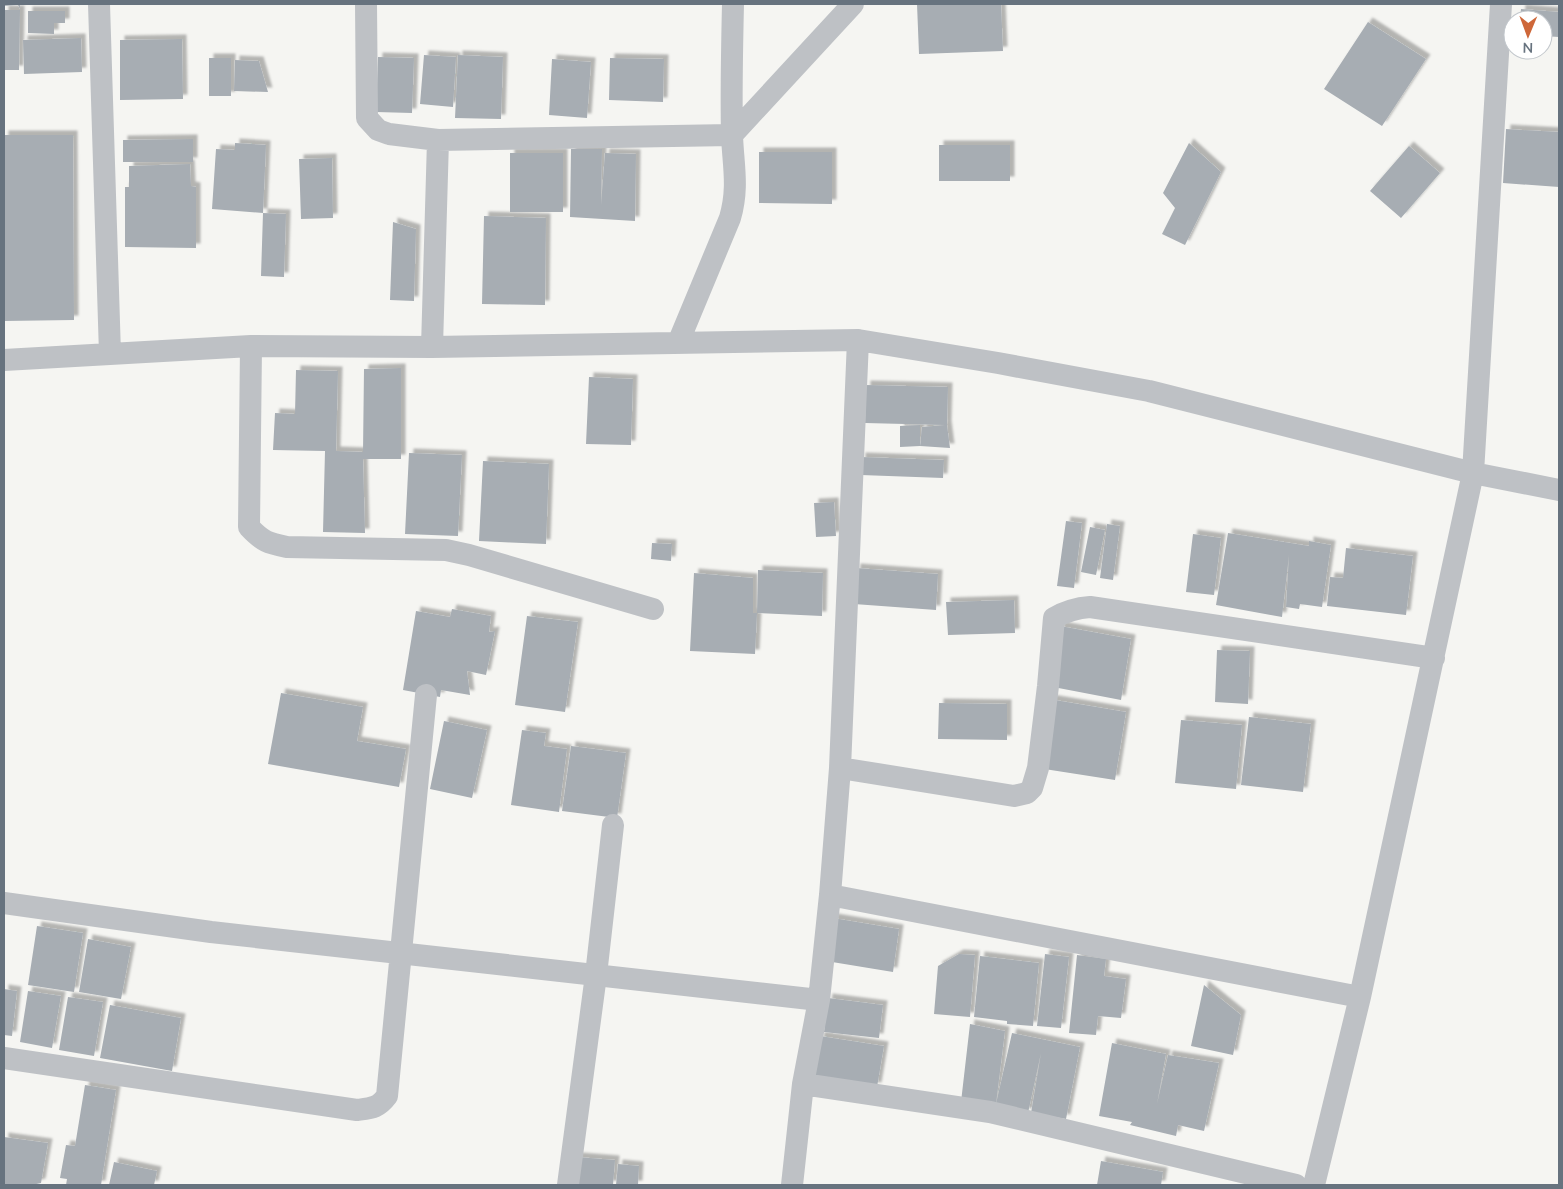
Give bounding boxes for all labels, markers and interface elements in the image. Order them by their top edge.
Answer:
north arrow [1503,10,1553,60]
text: N [1522,39,1533,57]

